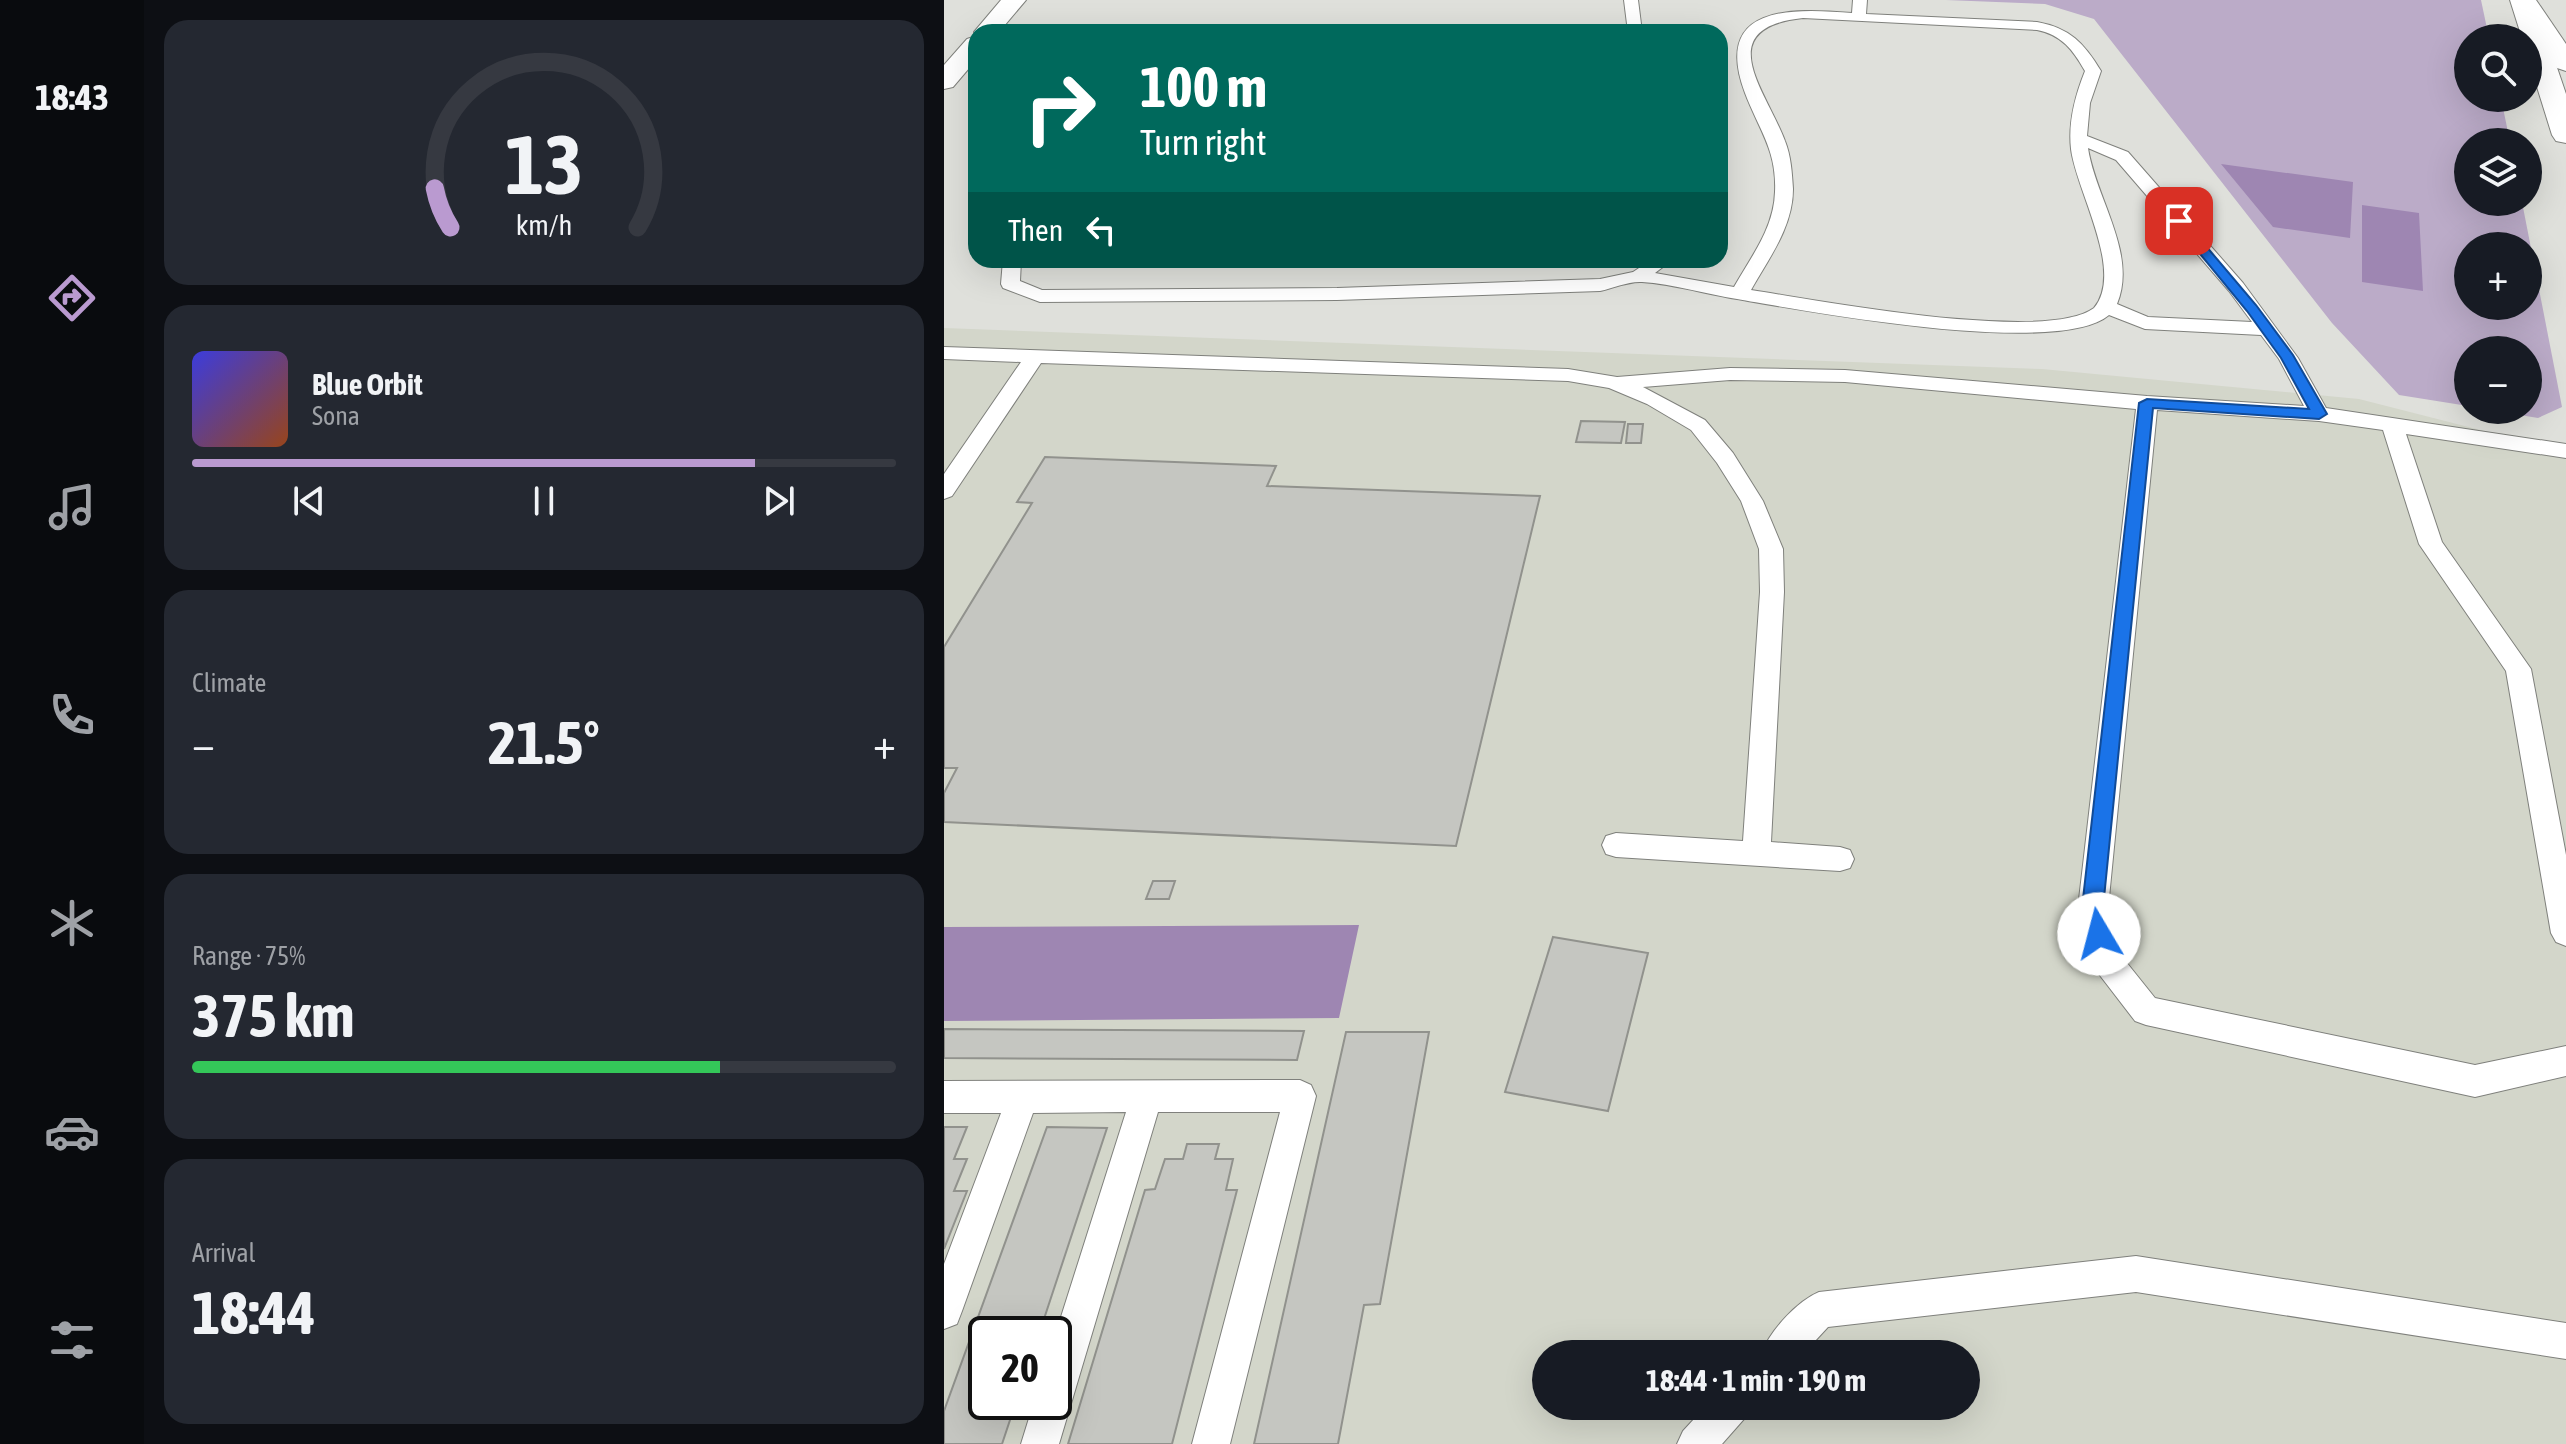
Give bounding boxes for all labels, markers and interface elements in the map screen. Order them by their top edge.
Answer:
map controls [2454,24,2542,424]
button: search [2454,24,2542,112]
text: 100 m [1140,55,1267,119]
icon: right [1008,56,1112,160]
text: 18:43 [35,76,109,118]
text: 13 [505,116,583,212]
text: Turn right [1140,121,1267,163]
button: layers [2454,128,2542,216]
pin [2145,187,2213,255]
icon: arrive [2157,199,2201,243]
icon: left [1079,208,1123,252]
text: km/h [516,209,572,242]
text: Then [1008,213,1063,247]
button: + [2454,232,2542,320]
icon: directions [44,270,100,326]
button: − [2454,336,2542,424]
text: Blue Orbit [312,367,423,401]
text: Sona [312,401,360,431]
icon: music [44,479,100,535]
icon: previous [287,479,331,523]
icon: pause [522,479,566,523]
icon: next [757,479,801,523]
text: Climate [192,668,266,698]
icon: phone [44,687,100,743]
text: 21.5° [488,708,600,777]
text: − [192,718,215,768]
text: + [873,718,896,768]
position arrow [2057,892,2141,976]
icon: climate [44,895,100,951]
text: Range · 75% [192,941,305,971]
text: 375 km [192,981,354,1050]
icon: car [44,1104,100,1160]
text: Arrival [192,1238,256,1268]
text: 18:44 [192,1278,315,1347]
icon: filters [44,1312,100,1368]
speed limit sign: 20 [968,1316,1072,1420]
text: 18:44 · 1 min · 190 m [1646,1363,1866,1397]

